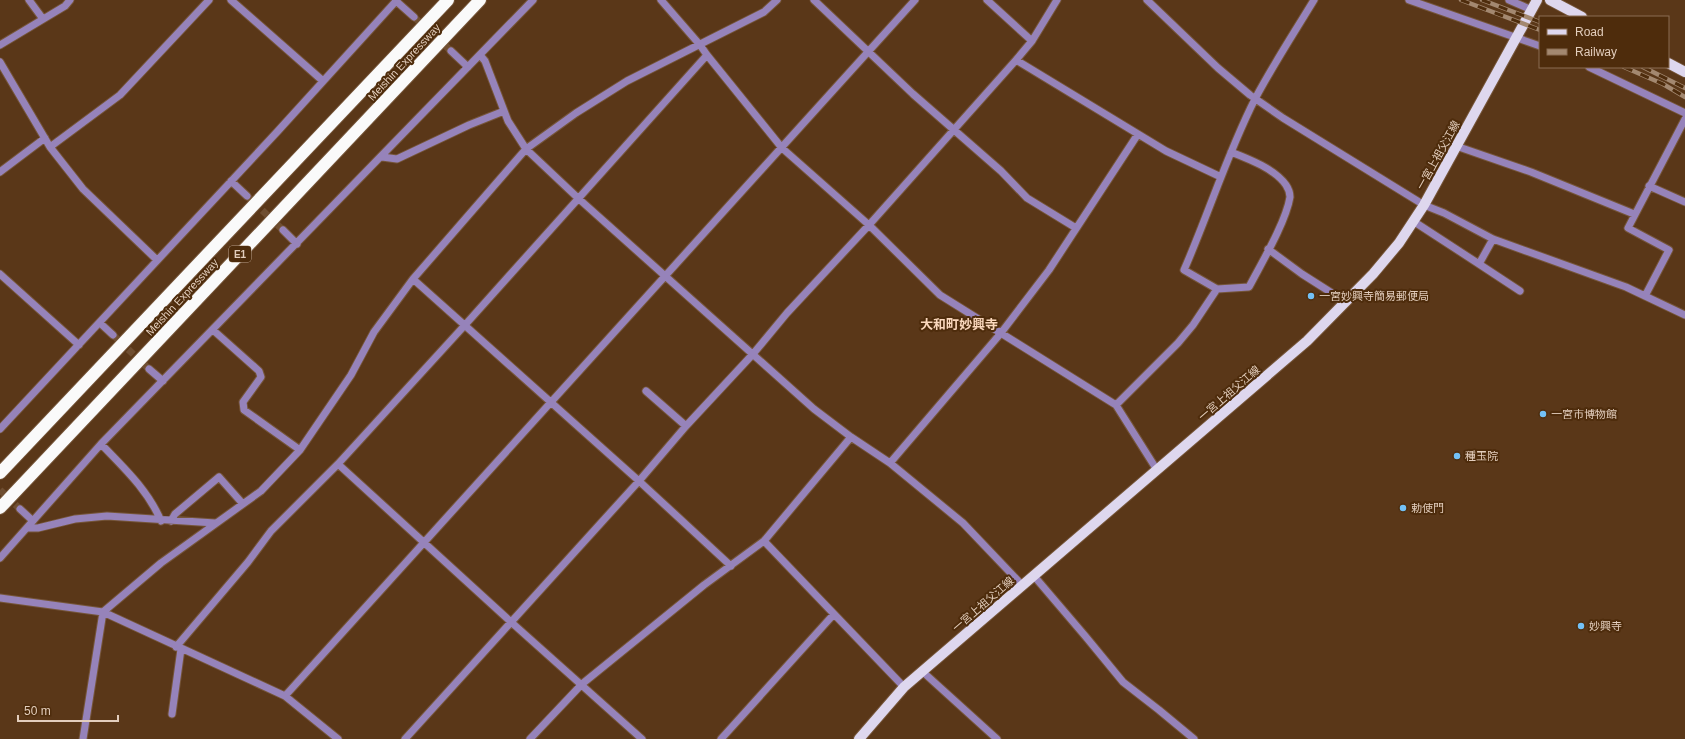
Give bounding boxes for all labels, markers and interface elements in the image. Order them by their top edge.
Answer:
legend [1539,16,1669,68]
street label: Meishin Expressway [365,21,443,103]
text: Road [1575,25,1604,39]
text: Railway [1575,45,1617,59]
street label: 一宮上祖父江線 [1414,118,1462,192]
road number: E1 [229,246,251,262]
street label: Meishin Expressway [143,256,221,338]
place label: 一宮妙興寺簡易郵便局 [1319,290,1429,302]
marker: 一宮妙興寺簡易郵便局 [1306,291,1316,301]
district label: 大和町妙興寺 [920,317,998,332]
street label: 一宮上祖父江線 [1196,363,1262,423]
place label: 一宮市博物館 [1551,408,1617,420]
marker: 一宮市博物館 [1538,409,1548,419]
place label: 種玉院 [1465,450,1498,462]
marker: 種玉院 [1452,451,1462,461]
place label: 勅使門 [1411,502,1444,514]
marker: 勅使門 [1398,503,1408,513]
street label: 一宮上祖父江線 [950,574,1016,634]
place label: 妙興寺 [1589,620,1622,632]
marker: 妙興寺 [1576,621,1586,631]
scale bar [18,697,118,723]
text: 50 m [24,704,51,718]

